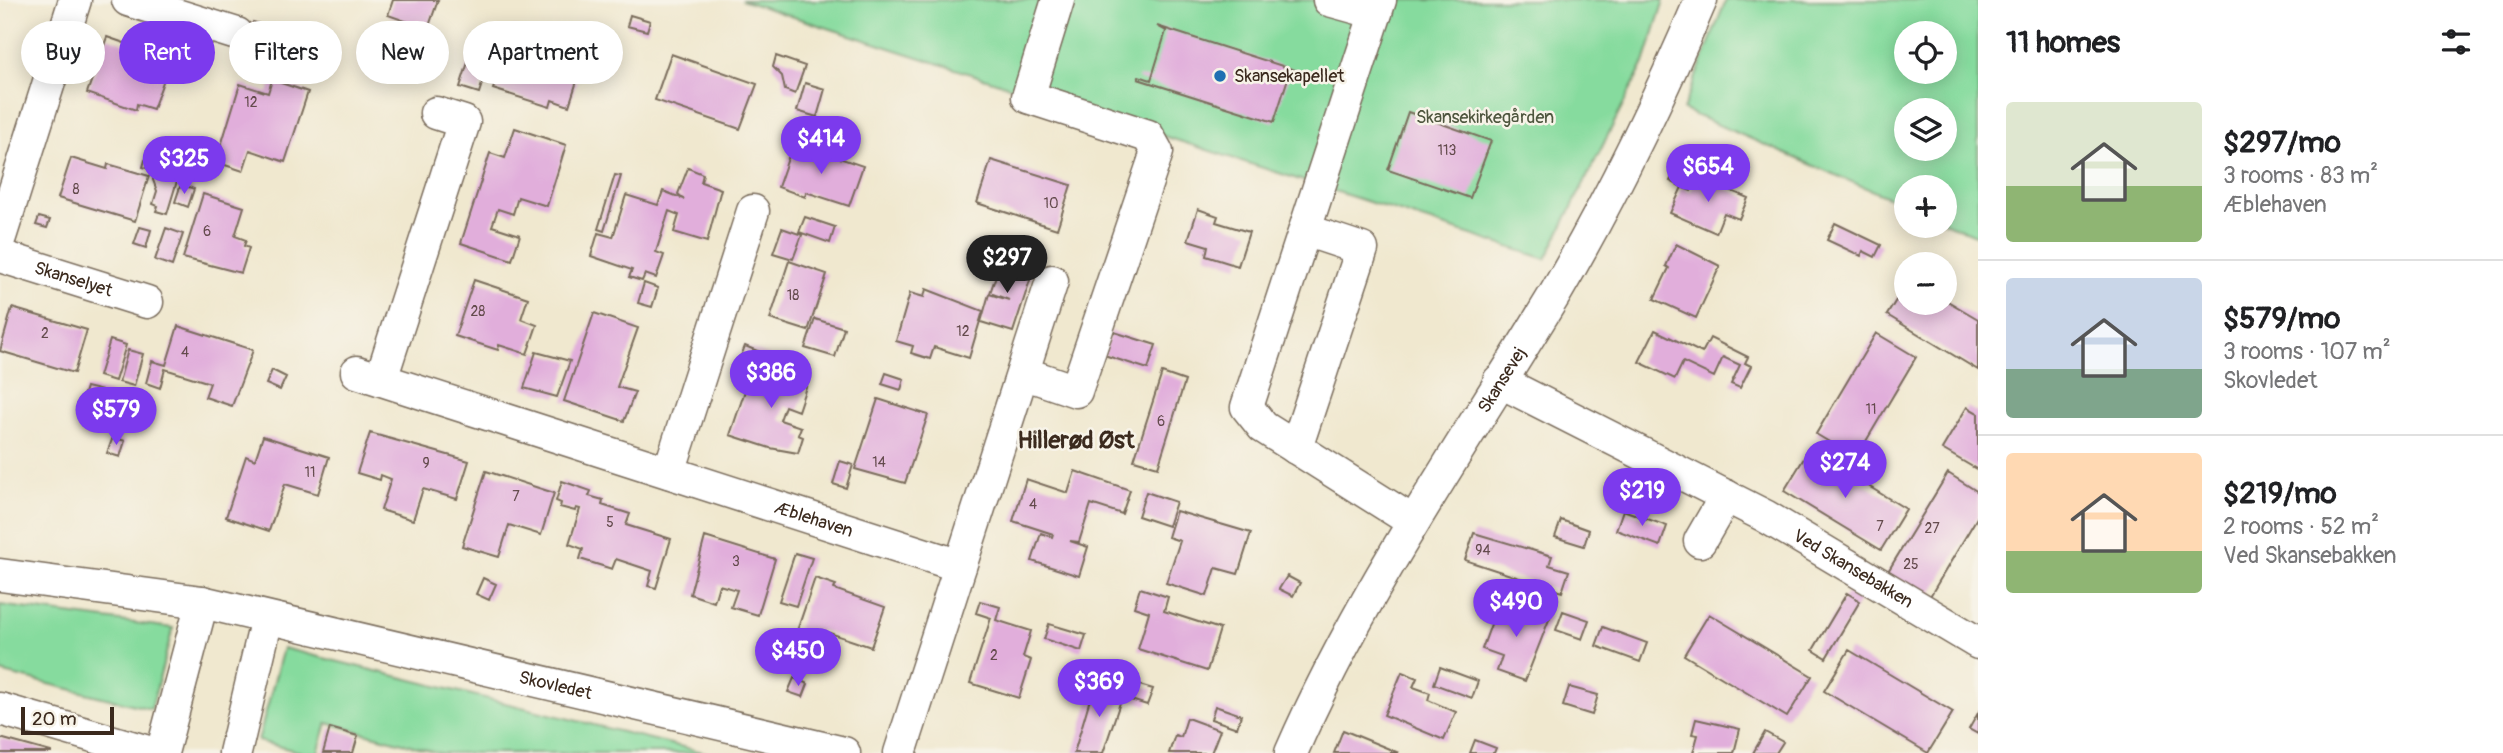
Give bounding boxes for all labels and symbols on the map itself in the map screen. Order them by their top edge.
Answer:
place label: Skansekapellet [1234,65,1345,88]
marker: Skansekapellet [1212,68,1228,84]
house number: 12 [244,94,258,111]
park label: Skansekirkegården [1416,106,1554,129]
pin: $414 [780,116,862,176]
pin: $325 [143,136,225,196]
house number: 113 [1438,142,1457,159]
pin: $654 [1667,144,1749,204]
house number: 8 [72,181,80,198]
house number: 10 [1043,195,1059,212]
house number: 6 [203,223,211,240]
pin: $297 [966,236,1048,295]
street label: Skanselyet [31,256,116,303]
house number: 18 [787,287,799,304]
house number: 28 [471,303,485,320]
house number: 12 [956,323,970,340]
house number: 2 [41,325,49,342]
street label: Skansevej [1473,343,1532,418]
house number: 4 [181,344,189,361]
pin: $386 [730,350,812,410]
pin: $579 [75,388,157,447]
house number: 11 [1866,401,1876,418]
house number: 6 [1157,413,1165,430]
district label: Hillerød Øst [1018,426,1136,455]
pin: $274 [1804,440,1886,500]
house number: 14 [872,454,886,471]
house number: 9 [422,455,430,472]
house number: 11 [305,464,315,481]
pin: $219 [1601,468,1683,528]
house number: 7 [512,488,520,505]
street label: Æblehaven [772,496,856,543]
house number: 4 [1029,496,1037,513]
house number: 5 [606,514,614,531]
house number: 7 [1876,518,1884,535]
house number: 27 [1924,520,1940,537]
street label: Ved Skansebakken [1789,524,1917,614]
house number: 94 [1475,542,1491,559]
house number: 3 [732,553,740,570]
house number: 25 [1903,556,1919,573]
pin: $490 [1475,580,1557,639]
pin: $450 [757,628,839,688]
house number: 2 [990,647,998,664]
pin: $369 [1058,660,1140,719]
street label: Skovledet [517,666,595,705]
scale bar [21,704,114,736]

